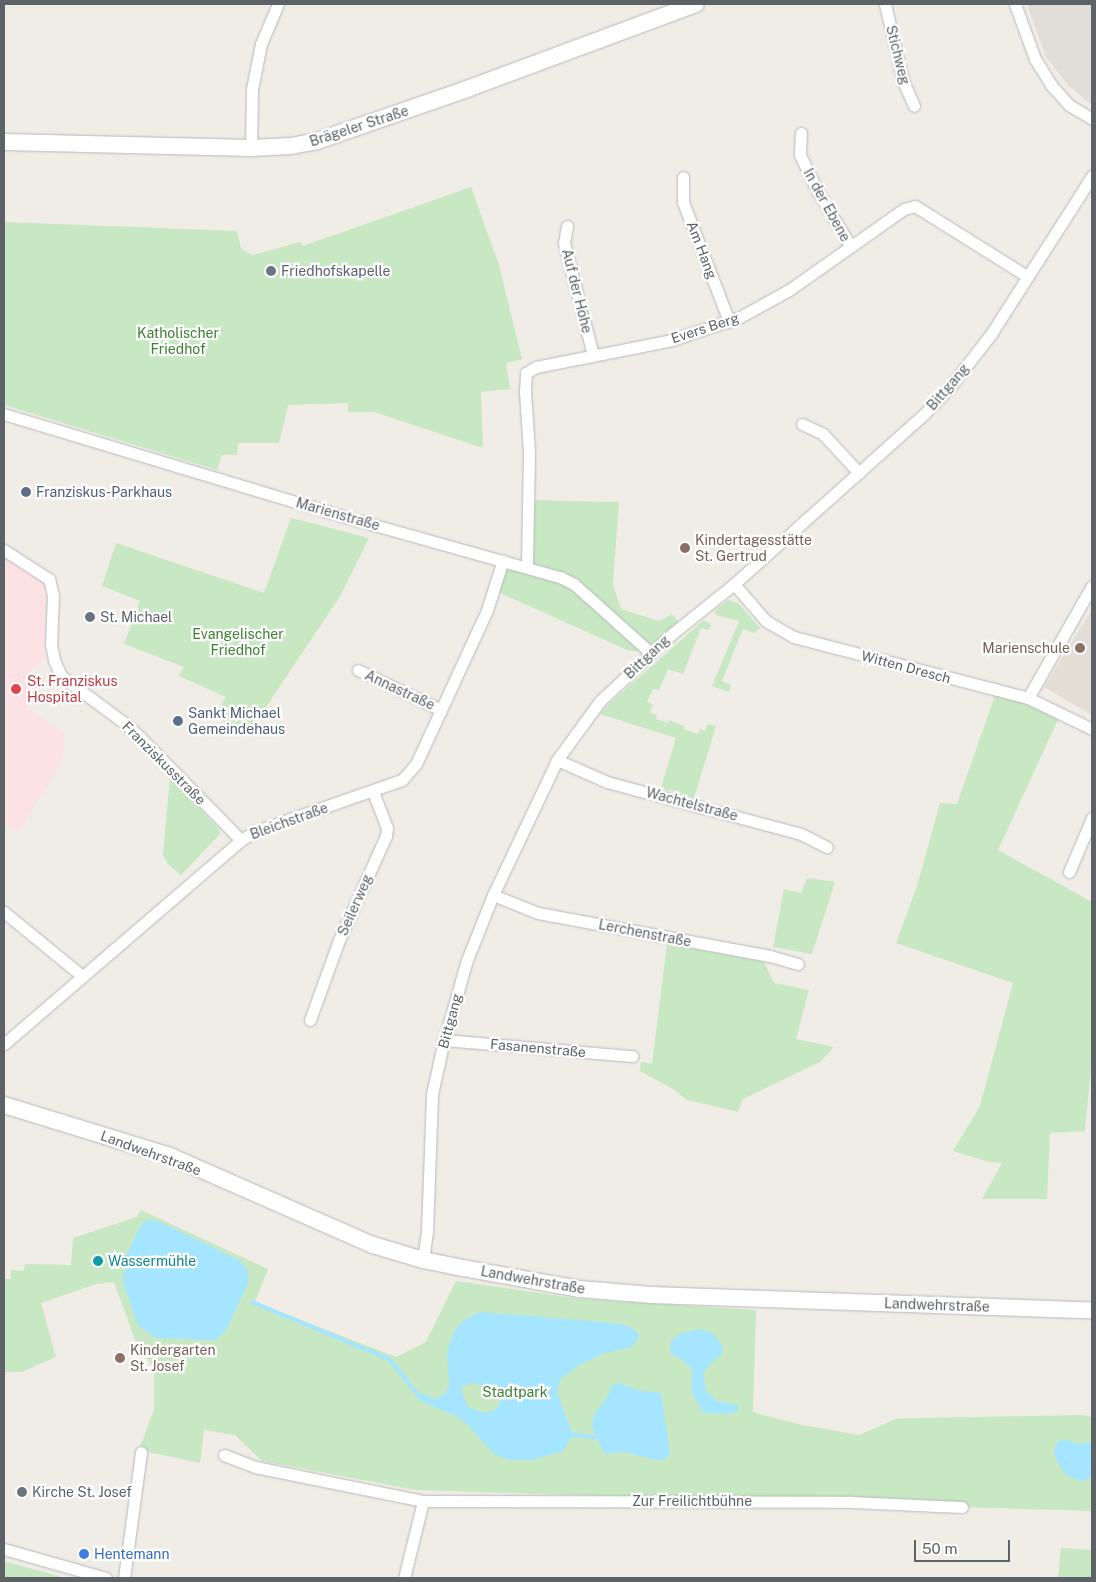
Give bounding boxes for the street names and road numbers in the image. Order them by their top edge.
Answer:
street label: Stichweg [883,23,913,87]
street label: Brägeler Straße [307,102,411,150]
street label: In der Ebene [800,165,854,245]
street label: Am Hang [683,219,721,281]
street label: Auf der Höhe [558,247,596,335]
street label: Evers Berg [669,309,741,347]
street label: Bittgang [923,360,973,414]
street label: Marienstraße [294,494,382,534]
street label: Bittgang [621,632,673,682]
street label: Witten Dresch [859,647,953,687]
street label: Annastraße [362,666,438,714]
street label: Franziskusstraße [119,718,209,808]
street label: Wachtelstraße [644,784,740,824]
street label: Bleichstraße [248,799,330,843]
street label: Seilerweg [334,872,376,938]
street label: Lerchenstraße [597,916,693,950]
street label: Bittgang [435,992,465,1050]
street label: Fasanenstraße [489,1035,587,1061]
street label: Landwehrstraße [98,1127,204,1179]
street label: Landwehrstraße [479,1263,587,1297]
street label: Landwehrstraße [884,1295,990,1315]
street label: Zur Freilichtbühne [632,1493,752,1509]

